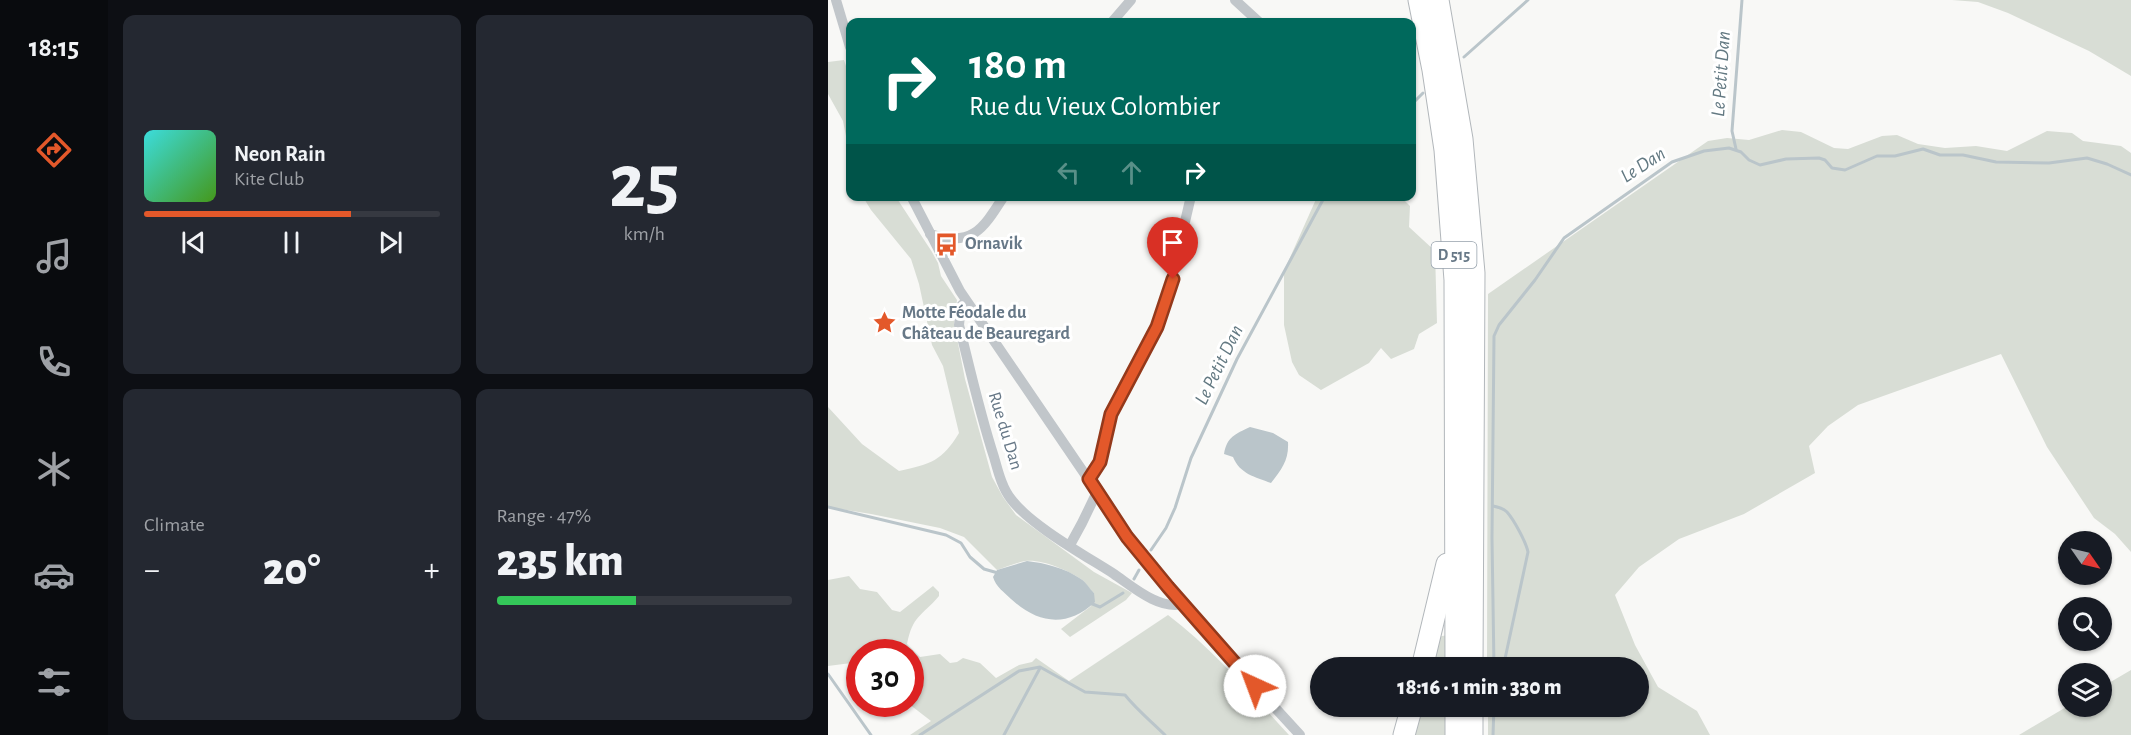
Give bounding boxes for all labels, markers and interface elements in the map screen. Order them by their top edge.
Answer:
water label: Le Petit Dan [1708,30,1734,118]
text: 18:15 [29,34,79,61]
icon: right [870,42,948,120]
text: 180 m [969,44,1067,86]
text: Rue du Vieux Colombier [969,93,1220,120]
icon: directions [33,129,75,171]
text: Neon Rain [234,143,326,165]
water label: Le Dan [1617,143,1669,187]
text: 25 [609,144,679,222]
icon: left [1052,156,1085,189]
icon: ahead [1115,156,1148,189]
icon: right [1178,156,1211,189]
text: Kite Club [234,169,304,189]
pin [1147,217,1198,279]
text: km/h [624,224,665,244]
icon: previous [177,226,210,259]
icon: pause [275,226,308,259]
icon: next [374,226,407,259]
icon: arrive [1156,226,1189,259]
bus stop icon: Ornavik [934,231,960,257]
icon: music [33,235,75,277]
place label: Ornavik [965,235,1023,253]
road number: D 515 [1432,242,1476,268]
place label: Motte Féodale du Château de Beauregard [902,304,1070,343]
place icon: Motte Féodale du Château de Beauregard [871,310,897,336]
water label: Le Petit Dan [1191,322,1247,408]
icon: phone [33,341,75,383]
street label: Rue du Dan [985,390,1025,472]
icon: climate [33,448,75,490]
text: Range · 47% [497,506,591,526]
text: Climate [144,515,205,535]
north arrow [2058,531,2112,585]
map controls [2058,531,2112,717]
text: 235 km [497,539,624,584]
text: 20° [263,548,321,593]
icon: car [33,554,75,596]
text: − [144,554,160,587]
text: + [424,554,439,587]
button: search [2058,597,2112,651]
speed limit sign: 30 [846,639,924,717]
position arrow [1223,654,1287,718]
icon: filters [33,661,75,703]
button: layers [2058,663,2112,717]
text: 18:16 · 1 min · 330 m [1397,676,1562,698]

